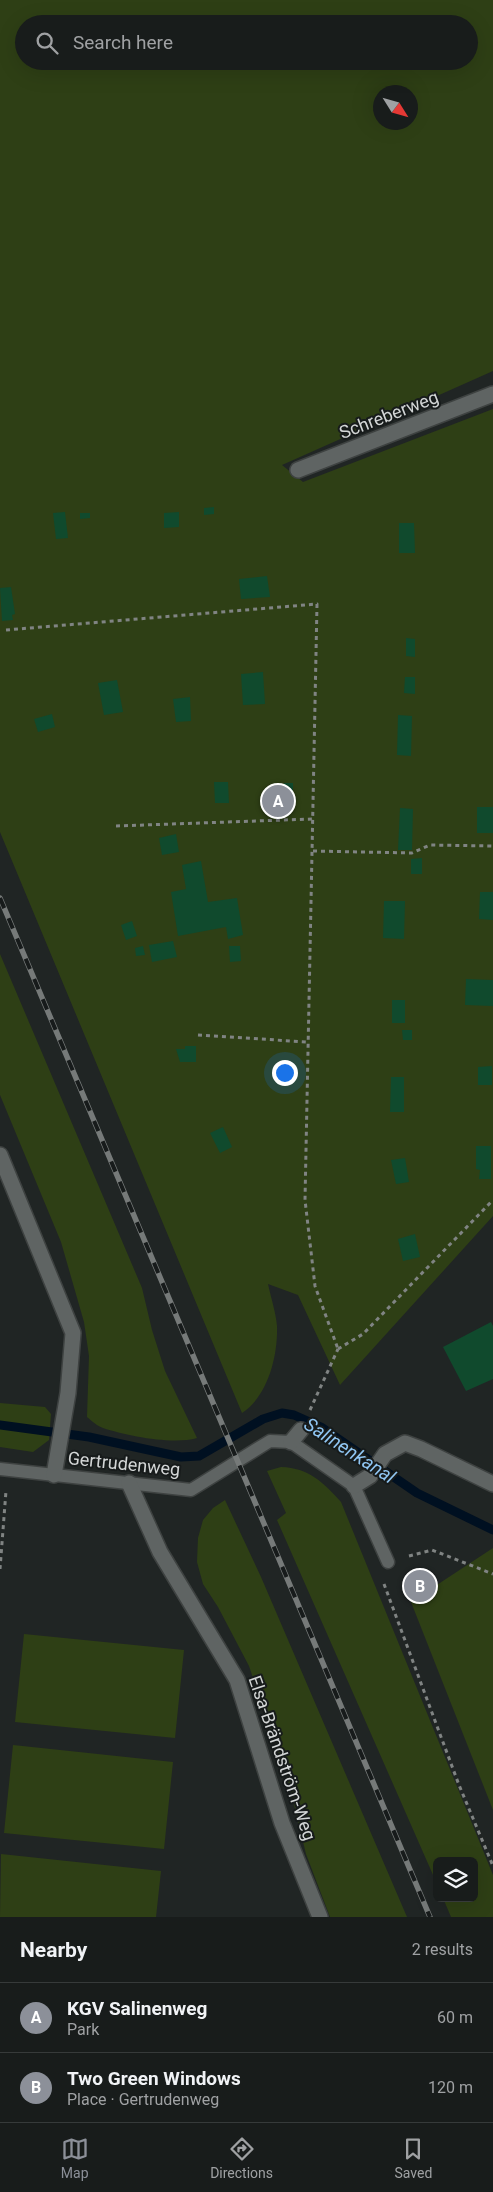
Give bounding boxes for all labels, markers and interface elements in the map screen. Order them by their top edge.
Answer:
search box [15,15,478,70]
icon: search [33,29,61,57]
text: Search here [73,31,173,54]
north arrow [373,85,418,130]
street label: Schreberweg [336,386,441,443]
pin: A [262,782,294,820]
your location [272,1060,298,1086]
water label: Salinenkanal [300,1412,400,1489]
street label: Gertrudenweg [67,1447,181,1480]
pin: B [404,1567,436,1605]
street label: Elsa-Brändström-Weg [244,1673,321,1843]
map controls [433,1857,478,1902]
button: layers [433,1857,478,1902]
text: Nearby [20,1938,87,1962]
text: 2 results [412,1940,473,1959]
text: KGV Salinenweg [67,1997,207,2020]
text: A [31,2008,41,2027]
text: 60 m [437,2008,473,2027]
text: Park [67,2020,99,2039]
text: Two Green Windows [67,2067,241,2090]
text: B [31,2078,41,2097]
text: 120 m [428,2078,473,2097]
text: Place · Gertrudenweg [67,2090,219,2109]
tab: Map [61,2135,89,2181]
tab: Directions [210,2135,273,2181]
tab: Saved [394,2135,432,2181]

